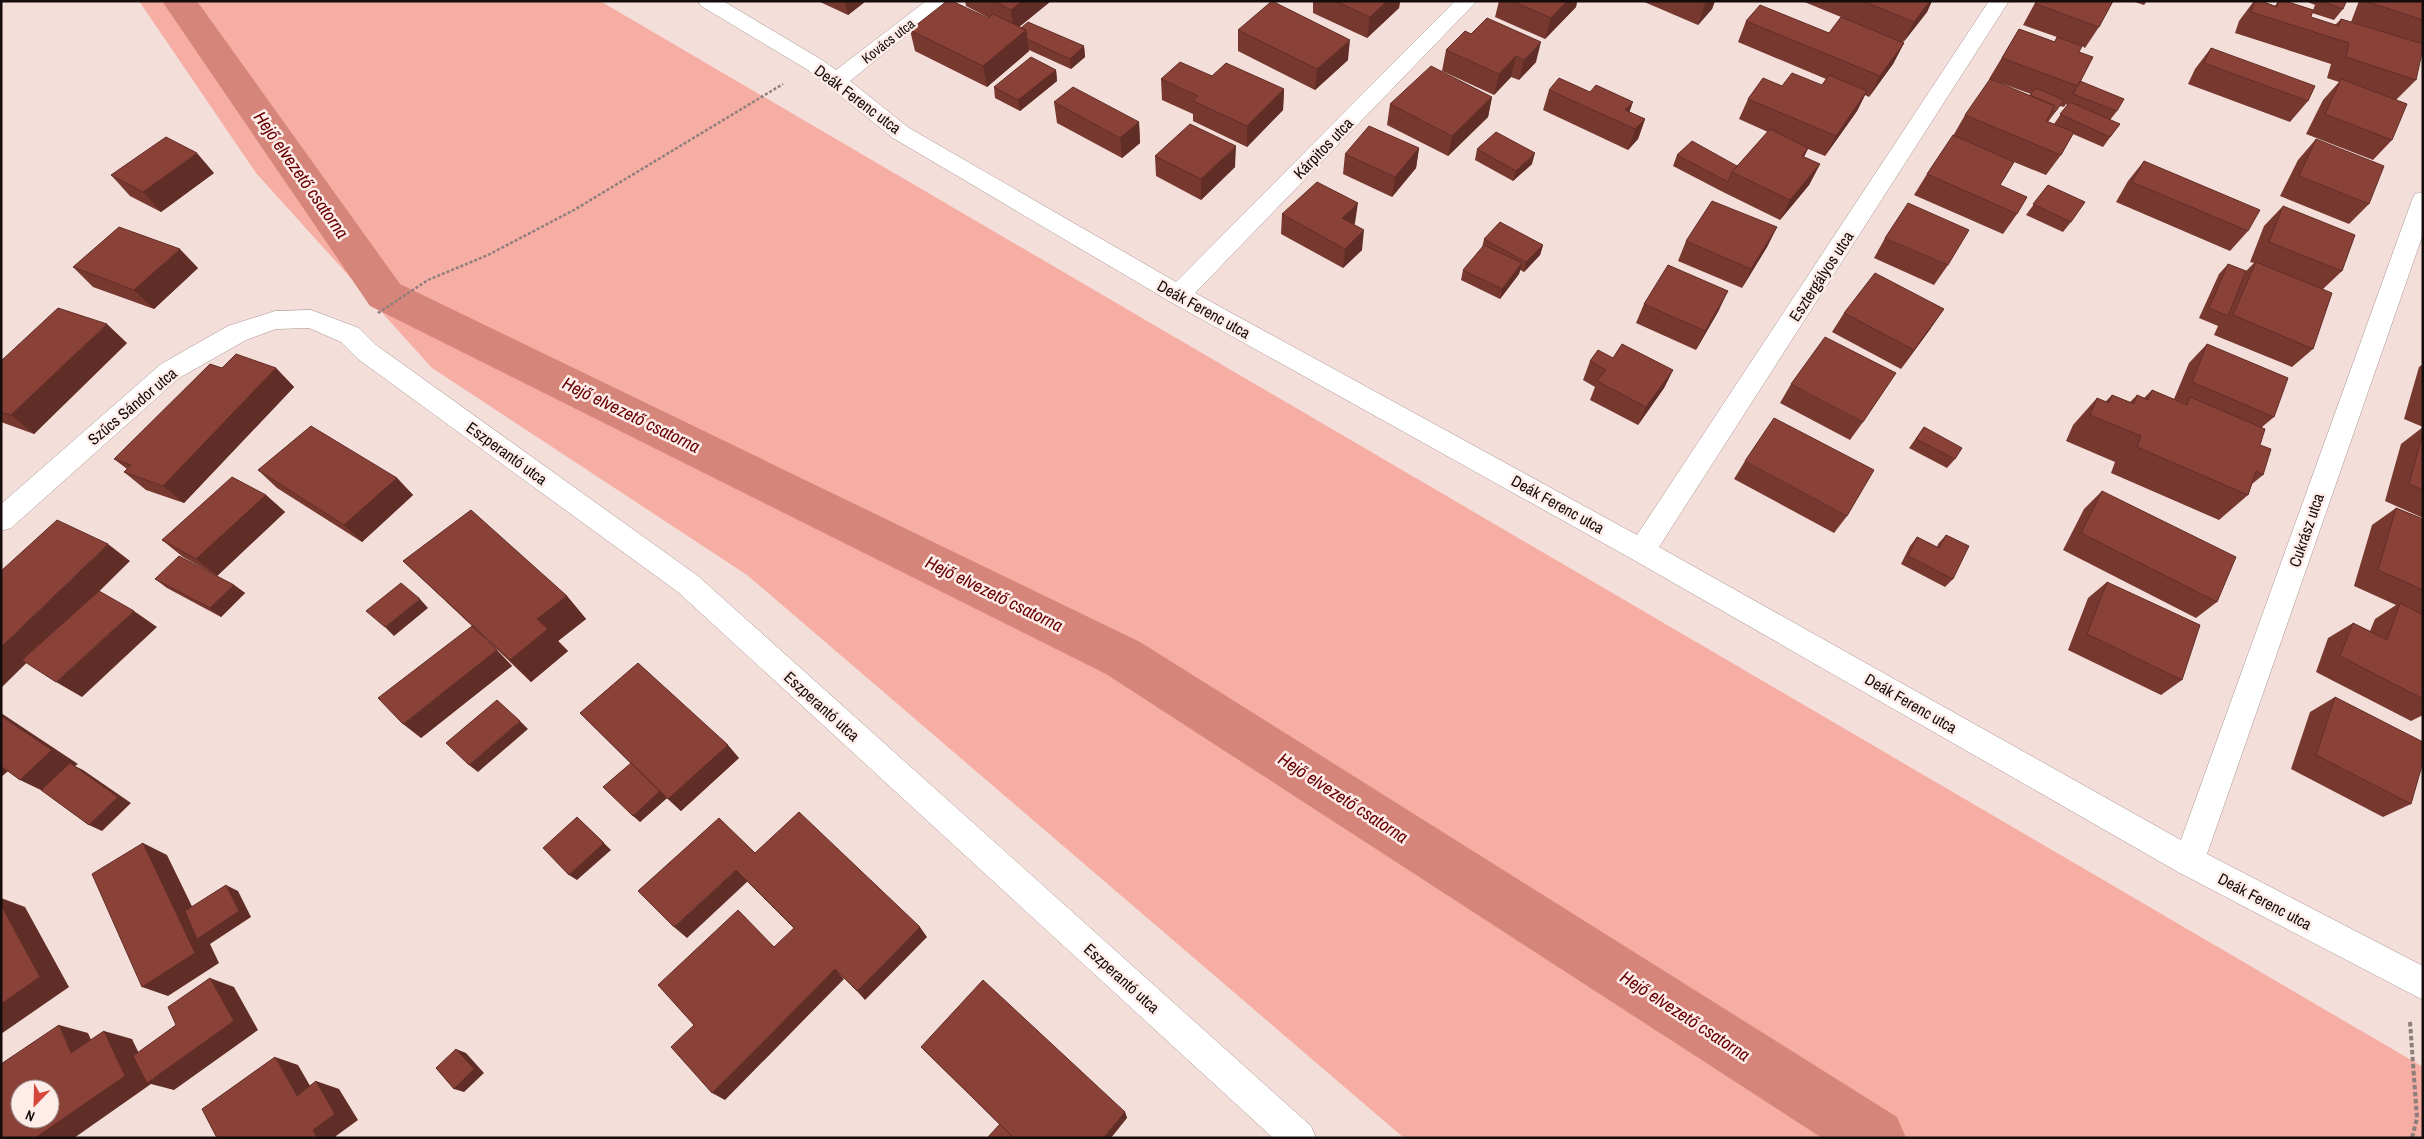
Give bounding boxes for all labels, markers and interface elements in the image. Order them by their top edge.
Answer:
street label: Kovács utca [858,14,919,67]
street label: Deák Ferenc utca [810,59,906,139]
water label: Hejő elvezető csatorna [248,106,355,243]
street label: Kárpitos utca [1288,112,1358,183]
street label: Esztergályos utca [1784,226,1859,325]
street label: Deák Ferenc utca [1154,274,1255,344]
street label: Szűcs Sándor utca [83,362,182,450]
water label: Hejő elvezető csatorna [558,370,704,459]
street label: Eszperantó utca [462,416,552,490]
street label: Deák Ferenc utca [1508,469,1609,539]
street label: Cukrász utca [2283,490,2329,570]
water label: Hejő elvezető csatorna [921,549,1067,638]
street label: Eszperantó utca [779,666,865,746]
street label: Deák Ferenc utca [1861,668,1962,739]
water label: Hejő elvezető csatorna [1274,746,1413,849]
street label: Deák Ferenc utca [2214,867,2316,935]
street label: Eszperantó utca [1079,938,1165,1018]
water label: Hejő elvezető csatorna [1616,964,1755,1067]
north arrow [10,1079,60,1129]
text: N [23,1106,37,1126]

